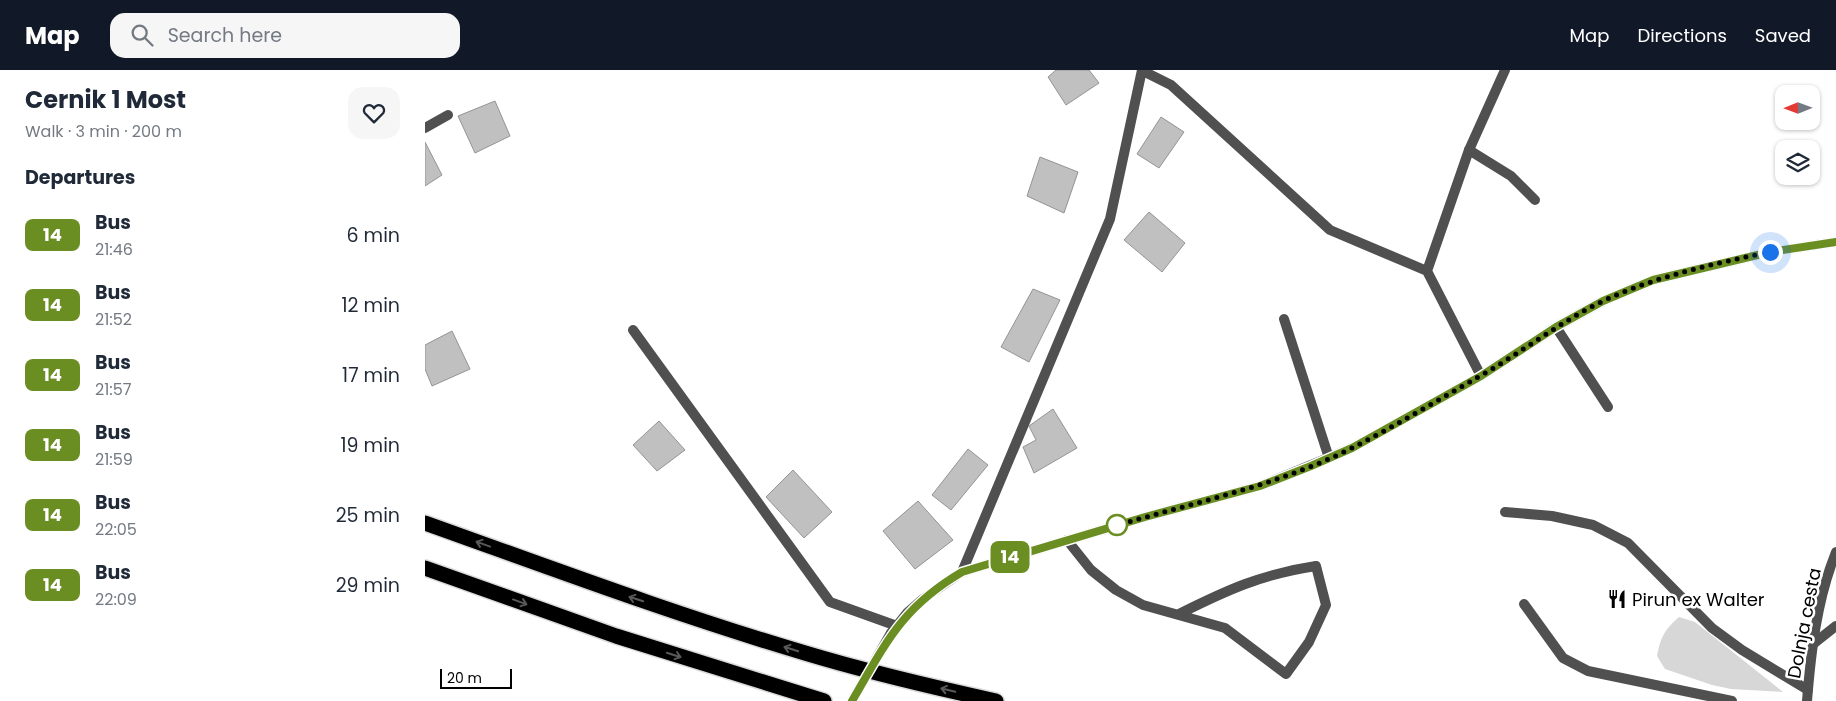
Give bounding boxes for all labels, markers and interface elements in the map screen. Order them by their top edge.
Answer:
search box [110,13,460,58]
text: Map [25,19,80,52]
icon: search [128,21,156,49]
text: Search here [168,22,282,49]
text: Map [1570,23,1609,48]
text: Directions [1637,23,1727,48]
text: Saved [1755,23,1811,48]
text: Cernik 1 Most [25,83,186,116]
north arrow [1775,85,1820,130]
map controls [1775,85,1820,185]
button: heart [348,87,400,139]
text: Walk · 3 min · 200 m [25,120,182,143]
button: layers [1775,140,1820,185]
text: Departures [25,164,135,191]
text: Bus [95,209,131,236]
text: 14 [43,222,62,247]
text: 6 min [346,222,400,249]
text: 21:46 [95,238,133,261]
your location [1758,240,1783,265]
text: Bus [95,279,131,306]
text: 14 [43,292,62,317]
text: 12 min [342,292,400,319]
text: 21:52 [95,308,132,331]
text: Bus [95,349,131,376]
text: 14 [43,362,62,387]
text: 17 min [342,362,400,389]
text: 21:57 [95,378,132,401]
text: Bus [95,419,131,446]
text: 14 [43,432,62,457]
text: 19 min [340,432,400,459]
text: 21:59 [95,448,133,471]
text: Bus [95,489,131,516]
text: 14 [43,502,62,527]
text: 25 min [336,502,400,529]
unlabelled marker [1106,514,1128,536]
text: 22:05 [95,518,137,541]
one-way arrow [476,539,491,548]
line badge: 14 [987,541,1033,573]
text: 14 [1001,544,1019,569]
text: Bus [95,559,131,586]
street label: Dolnja cesta [1781,566,1827,680]
text: 14 [43,572,62,597]
text: 29 min [336,572,400,599]
place label: Pirun ex Walter [1632,587,1765,612]
text: 22:09 [95,588,137,611]
restaurant icon: Pirun ex Walter [1606,588,1628,610]
one-way arrow [629,594,645,603]
one-way arrow [512,598,528,607]
one-way arrow [783,643,799,653]
one-way arrow [666,650,682,660]
scale bar [440,666,513,689]
text: 20 m [447,668,482,688]
one-way arrow [940,685,956,695]

